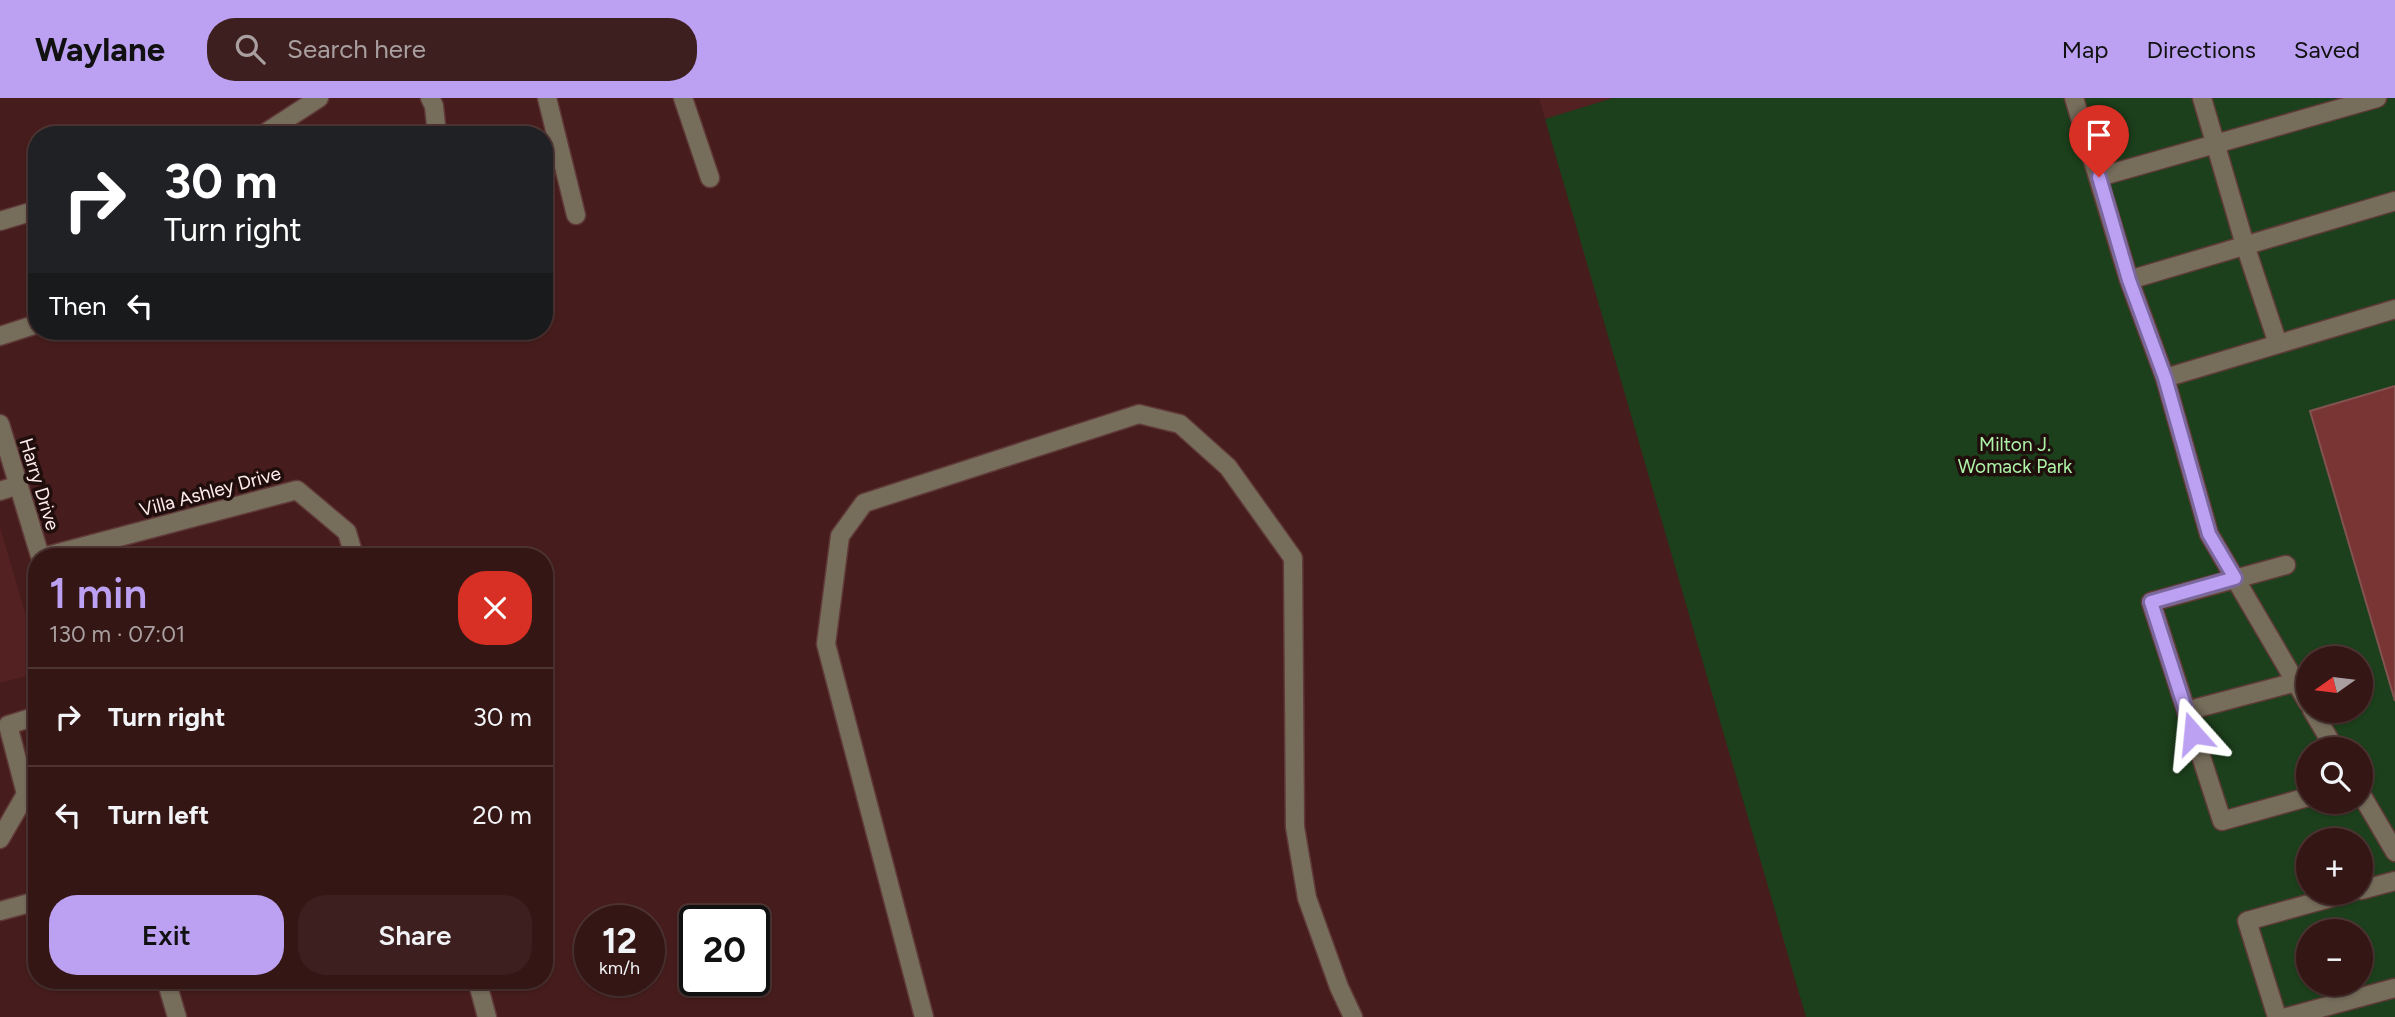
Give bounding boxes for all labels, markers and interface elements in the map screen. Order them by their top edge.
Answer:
search box [207,18,697,81]
text: Waylane [35,30,165,69]
icon: search [231,30,269,68]
text: Search here [287,33,426,65]
text: Map [2062,35,2108,64]
text: Directions [2146,35,2256,64]
text: Saved [2294,35,2360,64]
pin [2069,105,2129,177]
icon: arrive [2080,116,2118,154]
text: 30 m [164,151,277,210]
icon: right [49,154,140,245]
text: Turn right [164,211,302,249]
icon: left [121,287,159,325]
text: Then [49,290,107,322]
park label: Milton J. Womack Park [1958,433,2073,478]
street label: Harry Drive [15,435,64,533]
street label: Villa Ashley Drive [137,462,283,521]
text: 1 min [49,568,147,619]
button: close [458,571,532,645]
text: 130 m · 07:01 [49,620,185,648]
north arrow [2296,646,2373,723]
map controls [2296,646,2373,996]
position arrow [2156,696,2230,770]
icon: right [49,698,87,736]
text: Turn right [108,701,225,733]
text: 30 m [473,701,532,733]
button: search [2296,737,2373,814]
icon: left [49,796,87,834]
text: Turn left [108,799,209,831]
text: 20 m [472,799,532,831]
button: + [2296,828,2373,905]
button: Exit [49,895,284,975]
button: Share [298,895,532,975]
speed limit sign: 20 [679,905,770,996]
button: − [2296,919,2373,996]
text: 12 [602,920,637,962]
text: km/h [599,957,640,979]

